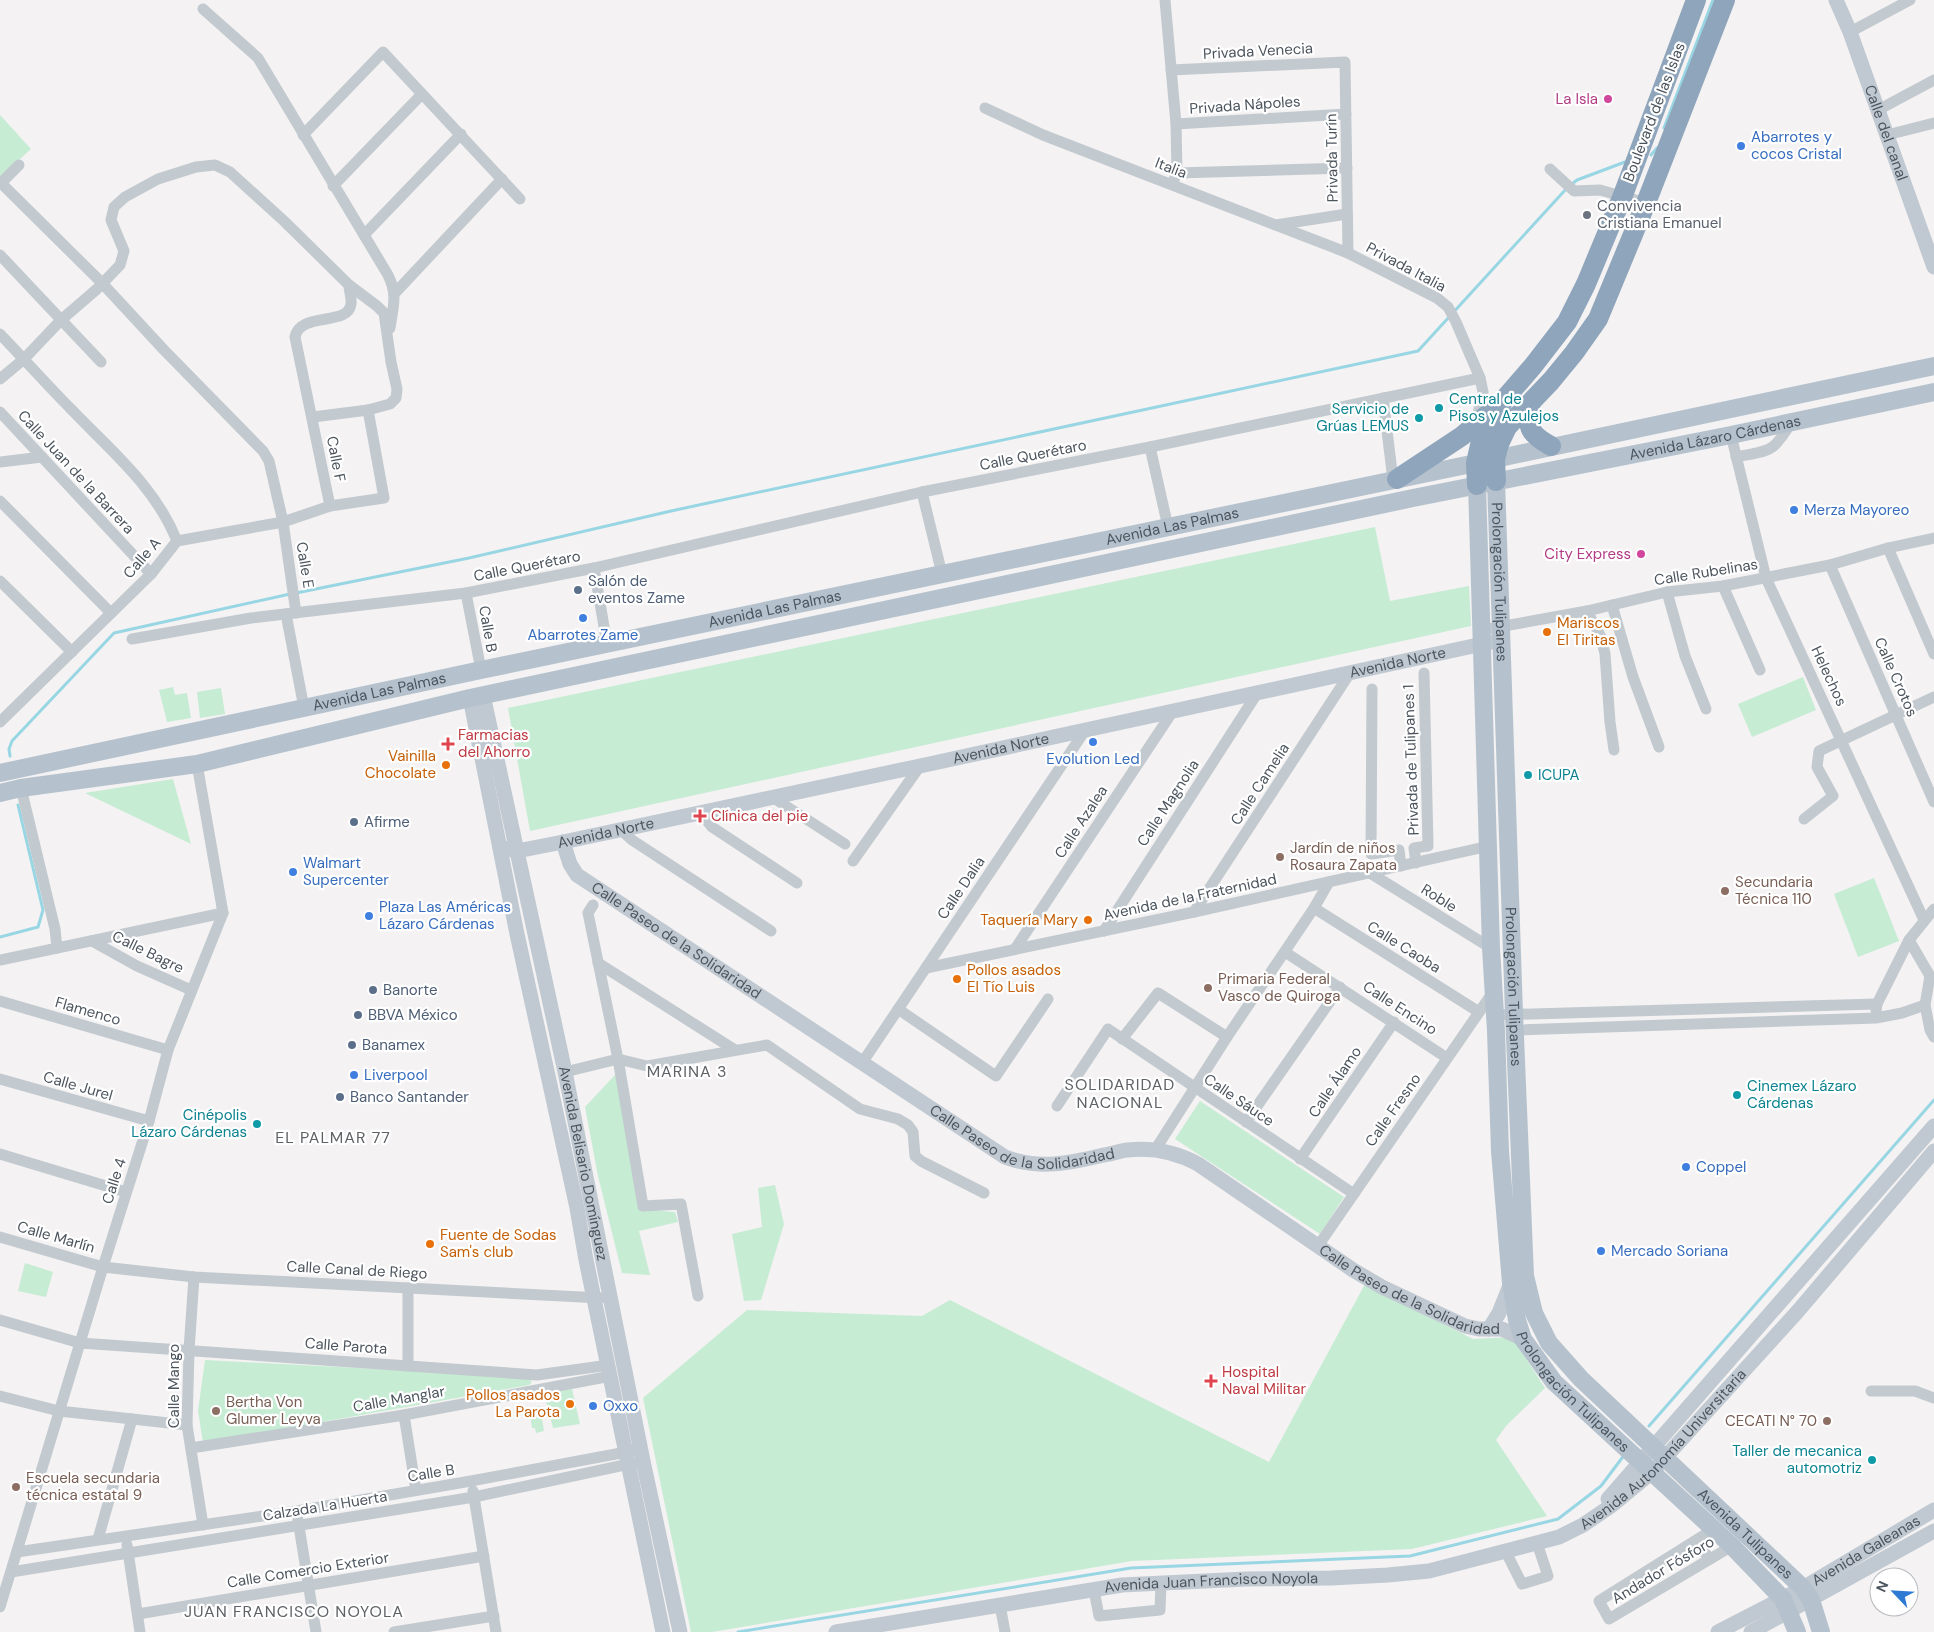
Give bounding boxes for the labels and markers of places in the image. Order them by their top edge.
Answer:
place label: La Isla [1555,89,1598,109]
marker: La Isla [1602,93,1614,105]
place label: Abarrotes y cocos Cristal [1751,127,1842,164]
marker: Abarrotes y cocos Cristal [1735,140,1747,152]
place label: Convivencia Cristiana Emanuel [1597,196,1722,233]
marker: Convivencia Cristiana Emanuel [1581,209,1593,221]
place label: Central de Pisos y Azulejos [1449,389,1559,426]
place label: Servicio de Grúas LEMUS [1316,399,1409,436]
marker: Central de Pisos y Azulejos [1433,402,1445,414]
marker: Servicio de Grúas LEMUS [1413,412,1425,424]
place label: Merza Mayoreo [1804,500,1910,520]
marker: Merza Mayoreo [1788,504,1800,516]
place label: City Express [1544,544,1631,564]
marker: City Express [1635,548,1647,560]
place label: Salón de eventos Zame [588,571,685,608]
marker: Salón de eventos Zame [572,584,584,596]
marker: Abarrotes Zame [577,612,589,624]
place label: Mariscos El Tiritas [1557,613,1619,650]
place label: Abarrotes Zame [528,625,638,645]
marker: Mariscos El Tiritas [1541,626,1553,638]
place label: Farmacias del Ahorro [458,725,531,762]
marker: Evolution Led [1087,736,1099,748]
marker: Farmacias del Ahorro [442,738,454,750]
place label: Vainilla Chocolate [365,746,436,783]
place label: Evolution Led [1046,749,1140,769]
marker: Vainilla Chocolate [440,759,452,771]
place label: ICUPA [1538,765,1579,785]
marker: ICUPA [1522,769,1534,781]
place label: Clínica del pie [711,806,808,826]
marker: Clínica del pie [693,809,707,823]
place label: Afirme [364,812,410,832]
marker: Afirme [348,816,360,828]
place label: Jardín de niños Rosaura Zapata [1290,838,1397,875]
marker: Jardín de niños Rosaura Zapata [1274,851,1286,863]
place label: Walmart Supercenter [303,853,389,890]
marker: Walmart Supercenter [287,866,299,878]
place label: Secundaria Técnica 110 [1735,872,1813,909]
marker: Secundaria Técnica 110 [1719,885,1731,897]
place label: Plaza Las Américas Lázaro Cárdenas [379,897,511,934]
marker: Plaza Las Américas Lázaro Cárdenas [363,910,375,922]
place label: Taquería Mary [980,910,1079,930]
marker: Taquería Mary [1082,914,1094,926]
place label: Pollos asados El Tío Luis [967,960,1061,997]
place label: Primaria Federal Vasco de Quiroga [1218,969,1340,1006]
marker: Pollos asados El Tío Luis [951,973,963,985]
place label: Banorte [383,980,437,1000]
marker: Primaria Federal Vasco de Quiroga [1202,982,1214,994]
marker: Banorte [367,984,379,996]
place label: BBVA México [368,1005,458,1025]
marker: BBVA México [352,1009,364,1021]
place label: Banamex [362,1035,426,1055]
marker: Banamex [346,1039,358,1051]
place label: Liverpool [364,1065,428,1085]
marker: Liverpool [348,1069,360,1081]
place label: Cinemex Lázaro Cárdenas [1747,1076,1857,1113]
place label: Banco Santander [350,1087,469,1107]
marker: Cinemex Lázaro Cárdenas [1731,1089,1743,1101]
marker: Banco Santander [334,1091,346,1103]
place label: Cinépolis Lázaro Cárdenas [131,1105,247,1142]
marker: Cinépolis Lázaro Cárdenas [251,1118,263,1130]
place label: Coppel [1696,1157,1746,1177]
marker: Coppel [1680,1161,1692,1173]
place label: Fuente de Sodas Sam's club [440,1225,557,1262]
marker: Fuente de Sodas Sam's club [424,1238,436,1250]
place label: Mercado Soriana [1611,1241,1728,1261]
marker: Mercado Soriana [1595,1245,1607,1257]
place label: Hospital Naval Militar [1222,1362,1306,1399]
marker: Hospital Naval Militar [1204,1374,1218,1388]
place label: Pollos asados La Parota [466,1385,560,1422]
place label: Bertha Von Glumer Leyva [226,1392,321,1429]
place label: Oxxo [603,1396,638,1416]
marker: Pollos asados La Parota [564,1398,576,1410]
marker: Oxxo [587,1400,599,1412]
marker: Bertha Von Glumer Leyva [210,1405,222,1417]
place label: CECATI N° 70 [1725,1411,1817,1431]
marker: CECATI N° 70 [1821,1415,1833,1427]
place label: Taller de mecanica automotriz [1732,1441,1862,1478]
marker: Taller de mecanica automotriz [1866,1454,1878,1466]
place label: Escuela secundaria técnica estatal 9 [26,1468,160,1505]
marker: Escuela secundaria técnica estatal 9 [10,1481,22,1493]

